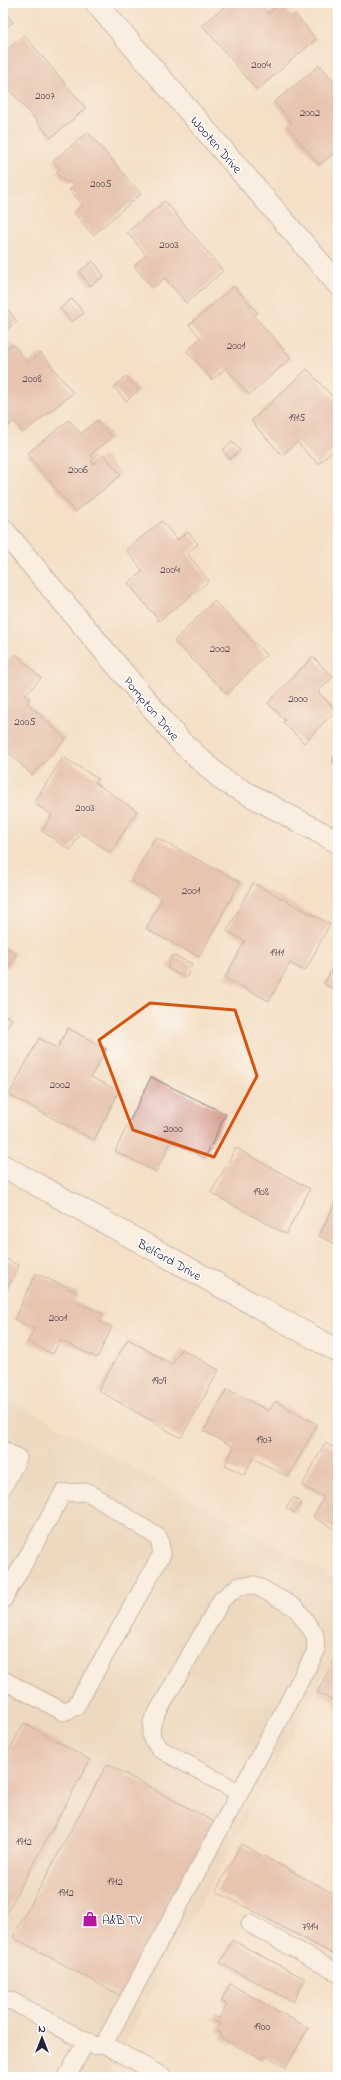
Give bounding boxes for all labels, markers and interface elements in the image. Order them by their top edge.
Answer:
house number: 2004 [251,57,271,73]
house number: 2007 [35,88,55,104]
house number: 2002 [300,105,321,121]
street label: Wooten Drive [186,112,246,178]
house number: 2005 [90,176,112,192]
house number: 2003 [159,237,179,253]
house number: 2001 [227,338,246,354]
house number: 2008 [22,371,42,387]
house number: 1915 [289,410,305,426]
house number: 2006 [68,462,88,478]
house number: 2004 [160,562,180,578]
house number: 2002 [210,641,231,657]
street label: Pompton Drive [118,673,183,745]
house number: 2000 [288,691,308,707]
house number: 2005 [14,714,36,730]
house number: 2003 [75,800,95,816]
house number: 2001 [182,883,201,899]
house number: 1911 [270,945,284,961]
house number: 2002 [50,1077,71,1093]
house number: 2000 [163,1121,183,1137]
house number: 1908 [253,1184,269,1200]
street label: Belford Drive [133,1234,205,1286]
house number: 2001 [49,1310,68,1326]
house number: 1909 [152,1373,167,1389]
house number: 1907 [256,1432,273,1448]
house number: 1912 [16,1834,32,1850]
house number: 1912 [107,1874,123,1890]
house number: 1912 [58,1885,74,1901]
shop icon: A&B TV [81,1910,99,1928]
place label: A&B TV [102,1911,142,1930]
house number: 7914 [302,1919,318,1935]
north arrow [22,2018,62,2058]
house number: 1900 [254,2019,270,2035]
text: N [38,2021,46,2037]

